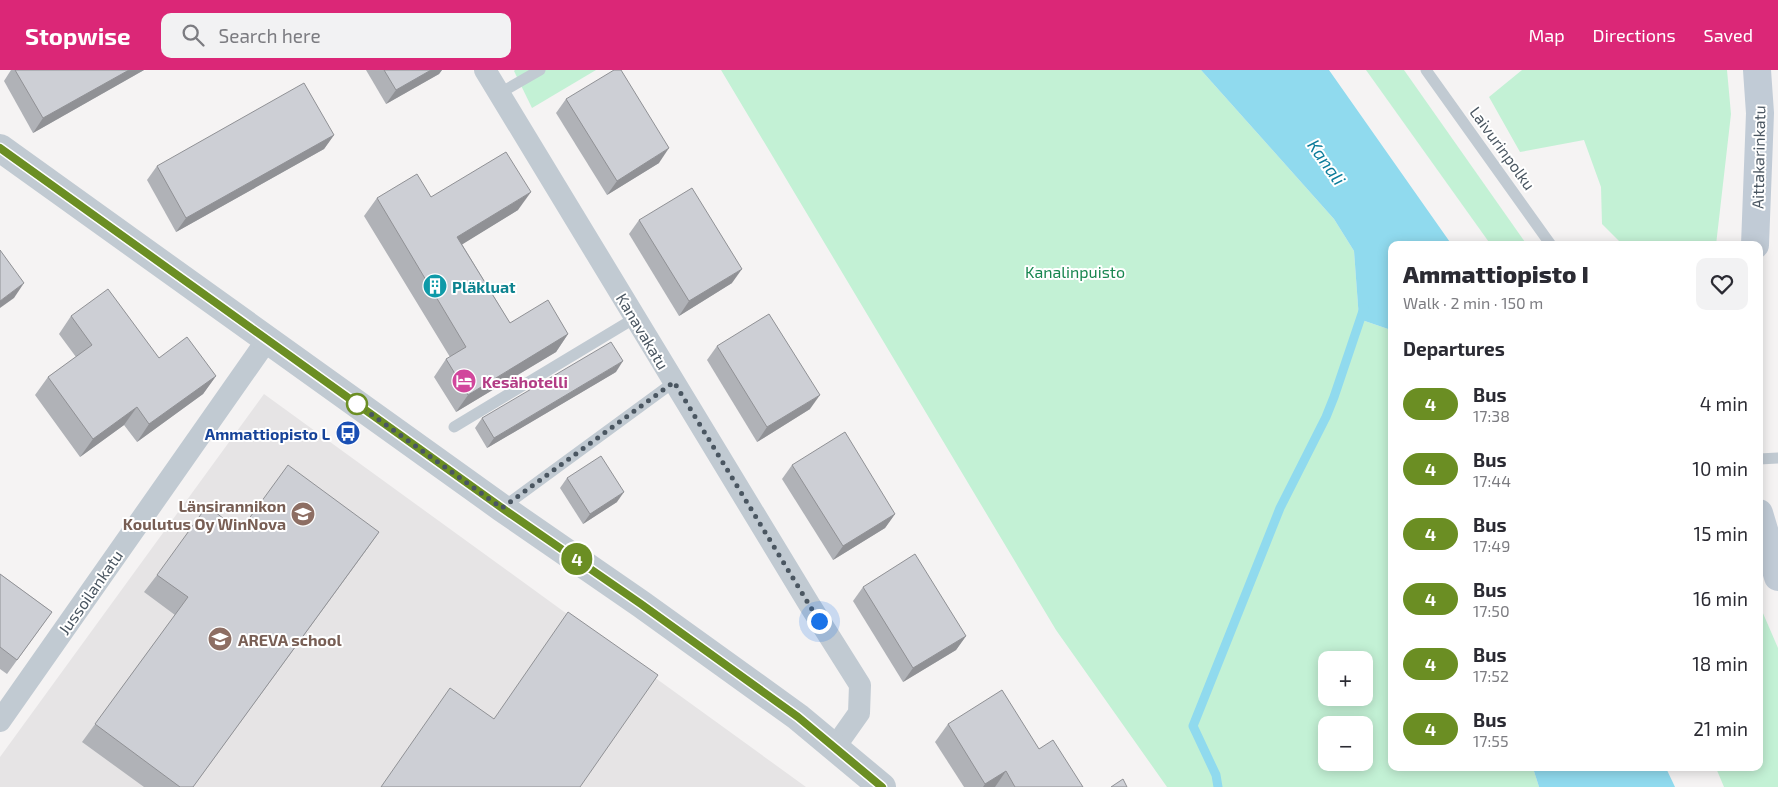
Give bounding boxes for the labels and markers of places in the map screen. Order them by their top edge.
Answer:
building icon: Pläkluat [422,273,448,299]
place label: Pläkluat [452,277,516,296]
hotel icon: Kesähotelli [451,368,477,394]
place label: Kesähotelli [482,372,568,391]
unlabelled marker [346,393,368,415]
bus stop icon: Ammattiopisto L [335,420,361,446]
place label: Ammattiopisto L [205,424,330,443]
place label: Länsirannikon Koulutus Oy WinNova [123,496,286,534]
school or university icon: Länsirannikon Koulutus Oy WinNova [290,501,316,527]
school or university icon: AREVA school [207,626,233,652]
place label: AREVA school [238,630,342,649]

